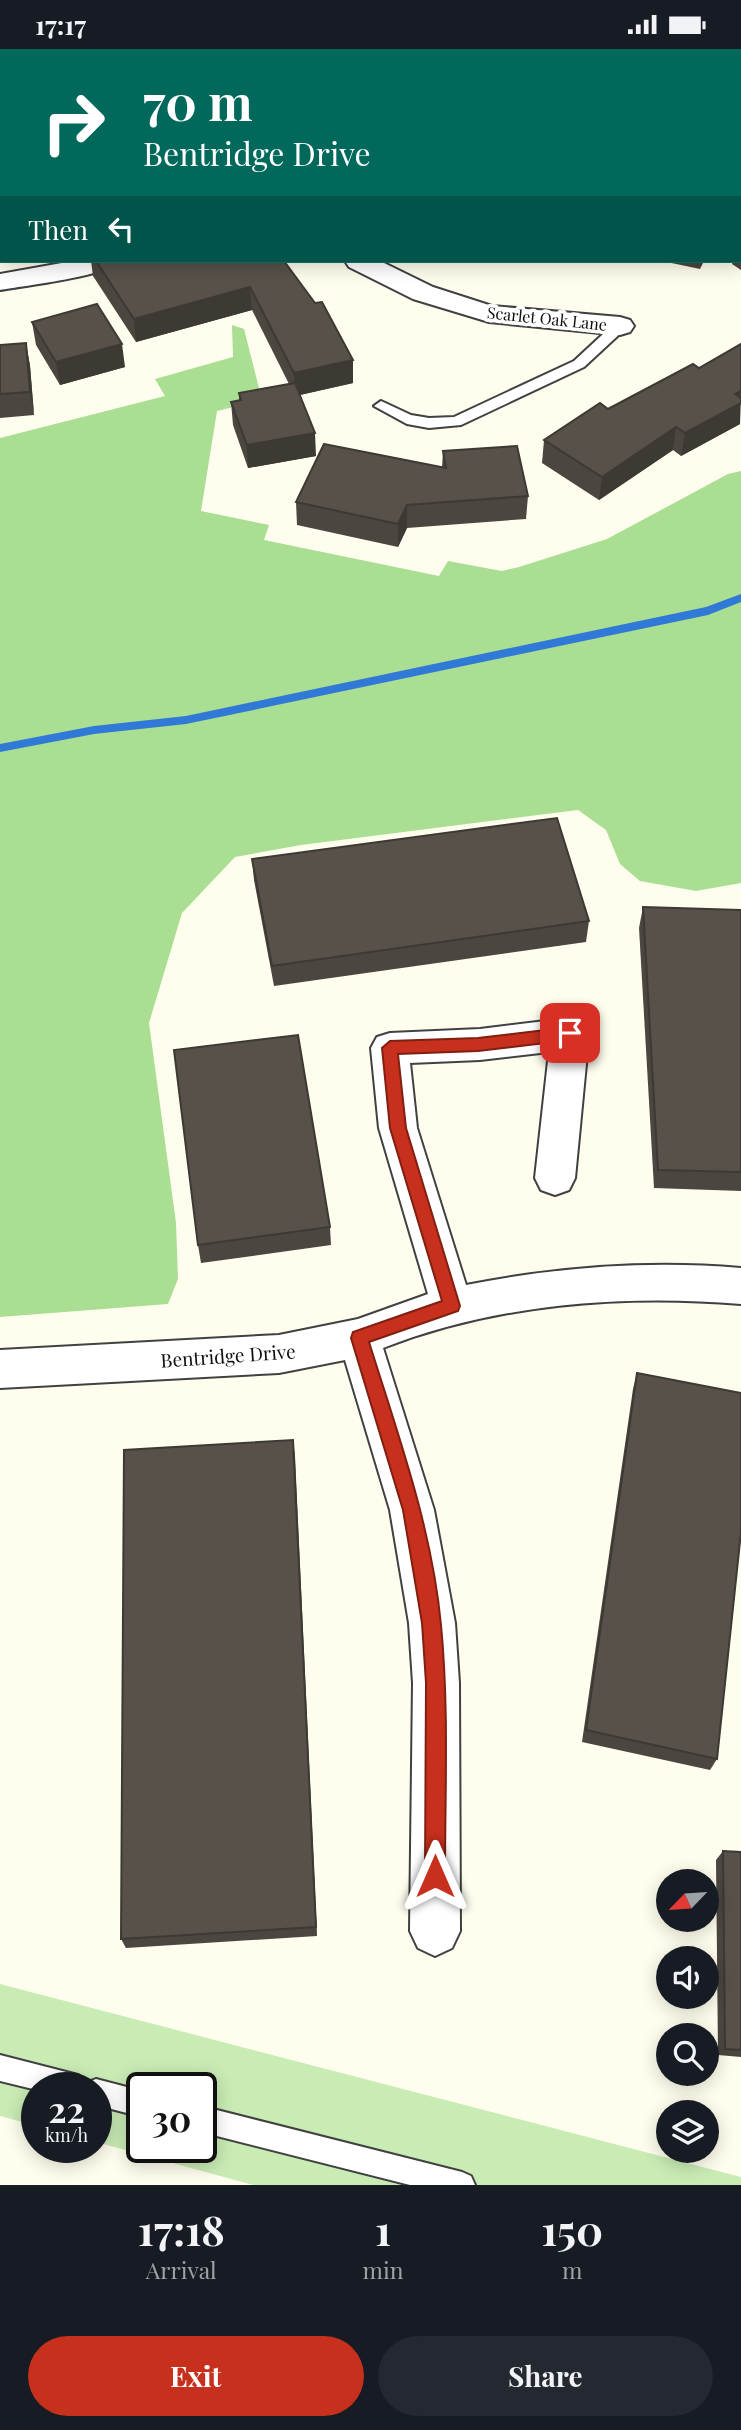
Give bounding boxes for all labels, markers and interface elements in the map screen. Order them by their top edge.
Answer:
text: 17:17 [35,7,86,42]
text: 70 m [143,68,253,133]
icon: right [28,77,119,168]
text: Bentridge Drive [143,131,371,174]
icon: left [102,210,140,248]
text: Then [28,212,88,247]
street label: Scarlet Oak Lane [486,301,608,335]
pin [540,1003,600,1063]
icon: arrive [551,1014,589,1052]
street label: Bentridge Drive [160,1337,296,1373]
position arrow [398,1839,472,1913]
north arrow [656,1869,719,1932]
map controls [656,1869,719,2163]
button: sound [656,1946,719,2009]
button: search [656,2023,719,2086]
speed limit sign: 30 [126,2072,217,2163]
text: 22 [48,2085,85,2132]
button: layers [656,2100,719,2163]
text: km/h [45,2123,88,2147]
text: 17:18 [138,2201,225,2257]
text: 1 [375,2201,391,2257]
text: 150 [541,2201,603,2257]
text: Arrival [146,2254,217,2285]
text: min [363,2254,403,2285]
text: m [562,2254,582,2285]
button: Exit [28,2336,364,2416]
button: Share [378,2336,713,2416]

